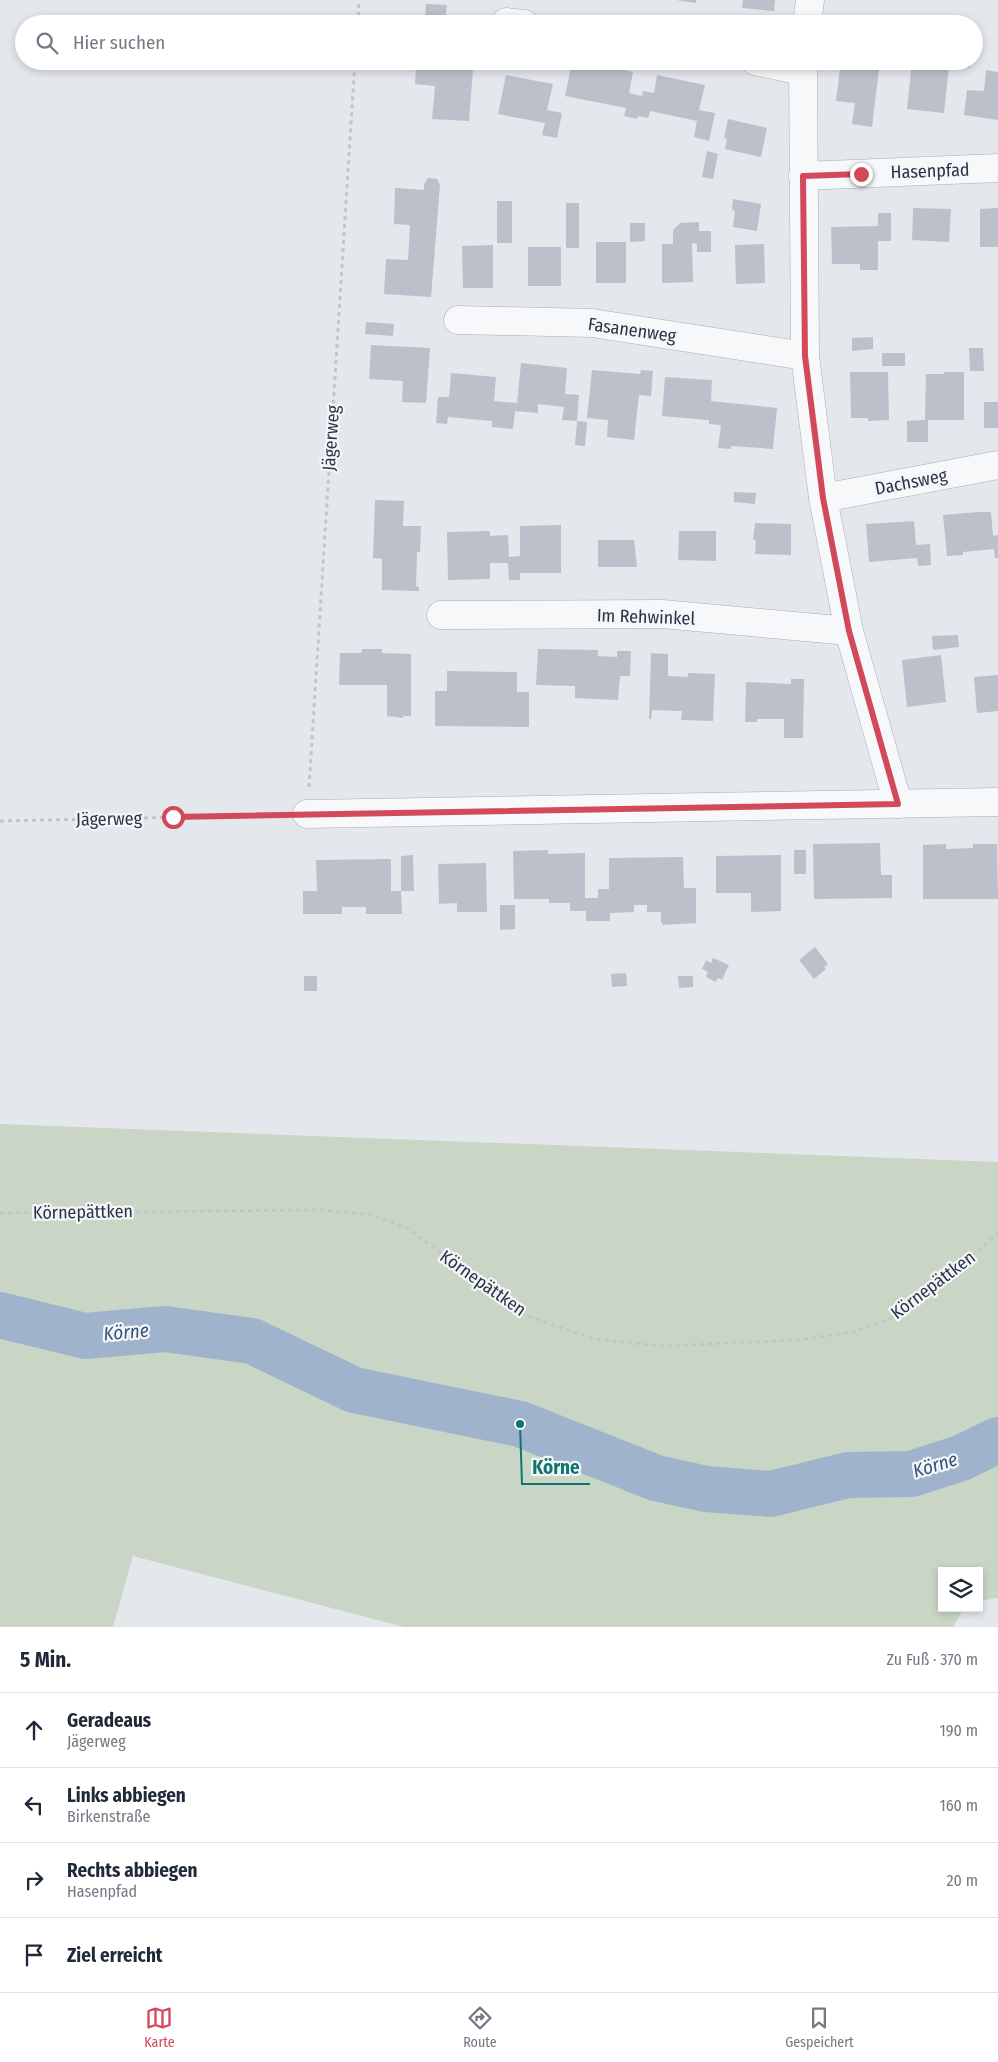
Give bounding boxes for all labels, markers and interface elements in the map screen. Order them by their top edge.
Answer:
search box [15,15,983,70]
icon: search [33,29,61,57]
text: Hier suchen [73,31,165,54]
street label: Hasenpfad [890,159,970,183]
route end [850,163,873,186]
street label: Fasanenweg [586,313,678,347]
street label: Jägerweg [318,404,344,472]
street label: Dachsweg [873,464,949,500]
street label: Im Rehwinkel [596,604,696,630]
route start [162,806,185,829]
street label: Jägerweg [76,807,143,831]
street label: Körnepättken [33,1200,133,1224]
street label: Körnepättken [436,1245,530,1321]
street label: Körnepättken [886,1246,980,1324]
water label: Körne [102,1319,150,1345]
water label: Körne [910,1447,960,1483]
callout: Körne [522,1450,590,1484]
text: Körne [532,1456,580,1479]
map controls [938,1567,983,1612]
button: layers [938,1567,983,1612]
text: 5 Min. [20,1647,71,1673]
text: Zu Fuß · 370 m [887,1650,978,1669]
text: Geradeaus [67,1709,151,1732]
icon: ahead [20,1716,48,1744]
text: 190 m [940,1721,978,1740]
text: Jägerweg [67,1732,126,1751]
text: Links abbiegen [67,1784,186,1807]
icon: left [20,1791,48,1819]
text: 160 m [939,1796,978,1815]
text: Birkenstraße [67,1807,150,1826]
text: Rechts abbiegen [67,1859,197,1882]
icon: right [20,1866,48,1894]
text: 20 m [947,1871,978,1890]
text: Hasenpfad [67,1882,137,1901]
icon: arrive [20,1941,48,1969]
text: Ziel erreicht [67,1944,163,1967]
tab: Karte [144,2004,175,2051]
tab: Route [463,2004,497,2051]
tab: Gespeichert [785,2004,854,2051]

